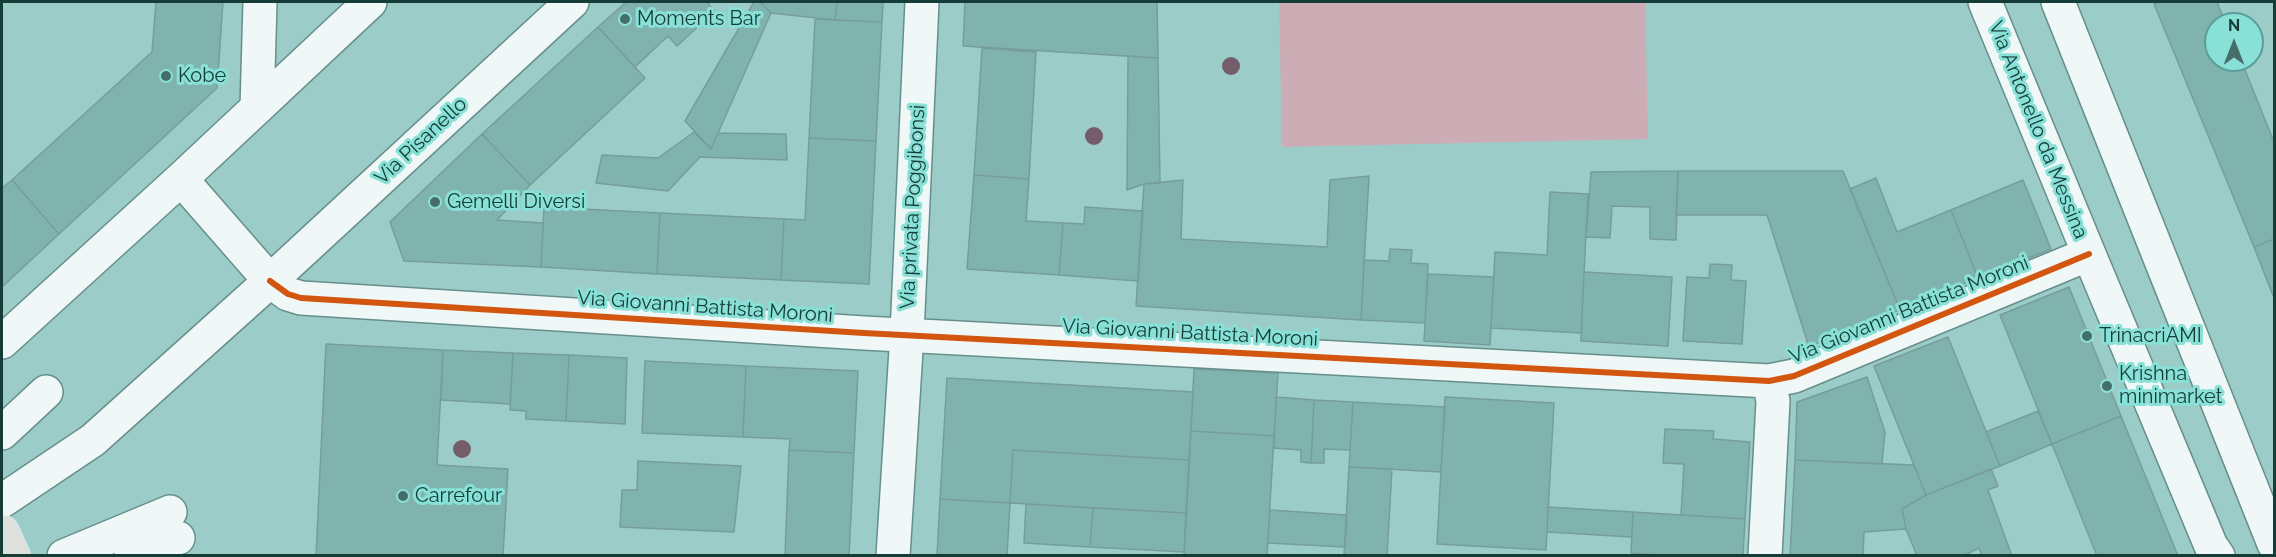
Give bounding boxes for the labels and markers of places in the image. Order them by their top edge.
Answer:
place label: Moments Bar [637,7,761,31]
marker: Moments Bar [618,12,632,26]
place label: Kobe [178,64,226,88]
marker: Kobe [159,69,173,83]
place label: Gemelli Diversi [447,190,585,214]
marker: Gemelli Diversi [428,195,442,209]
place label: TrinacriAMI [2099,324,2202,348]
marker: TrinacriAMI [2080,329,2094,343]
place label: Krishna minimarket [2119,362,2222,409]
marker: Krishna minimarket [2100,379,2114,393]
place label: Carrefour [415,484,502,508]
marker: Carrefour [396,489,410,503]

